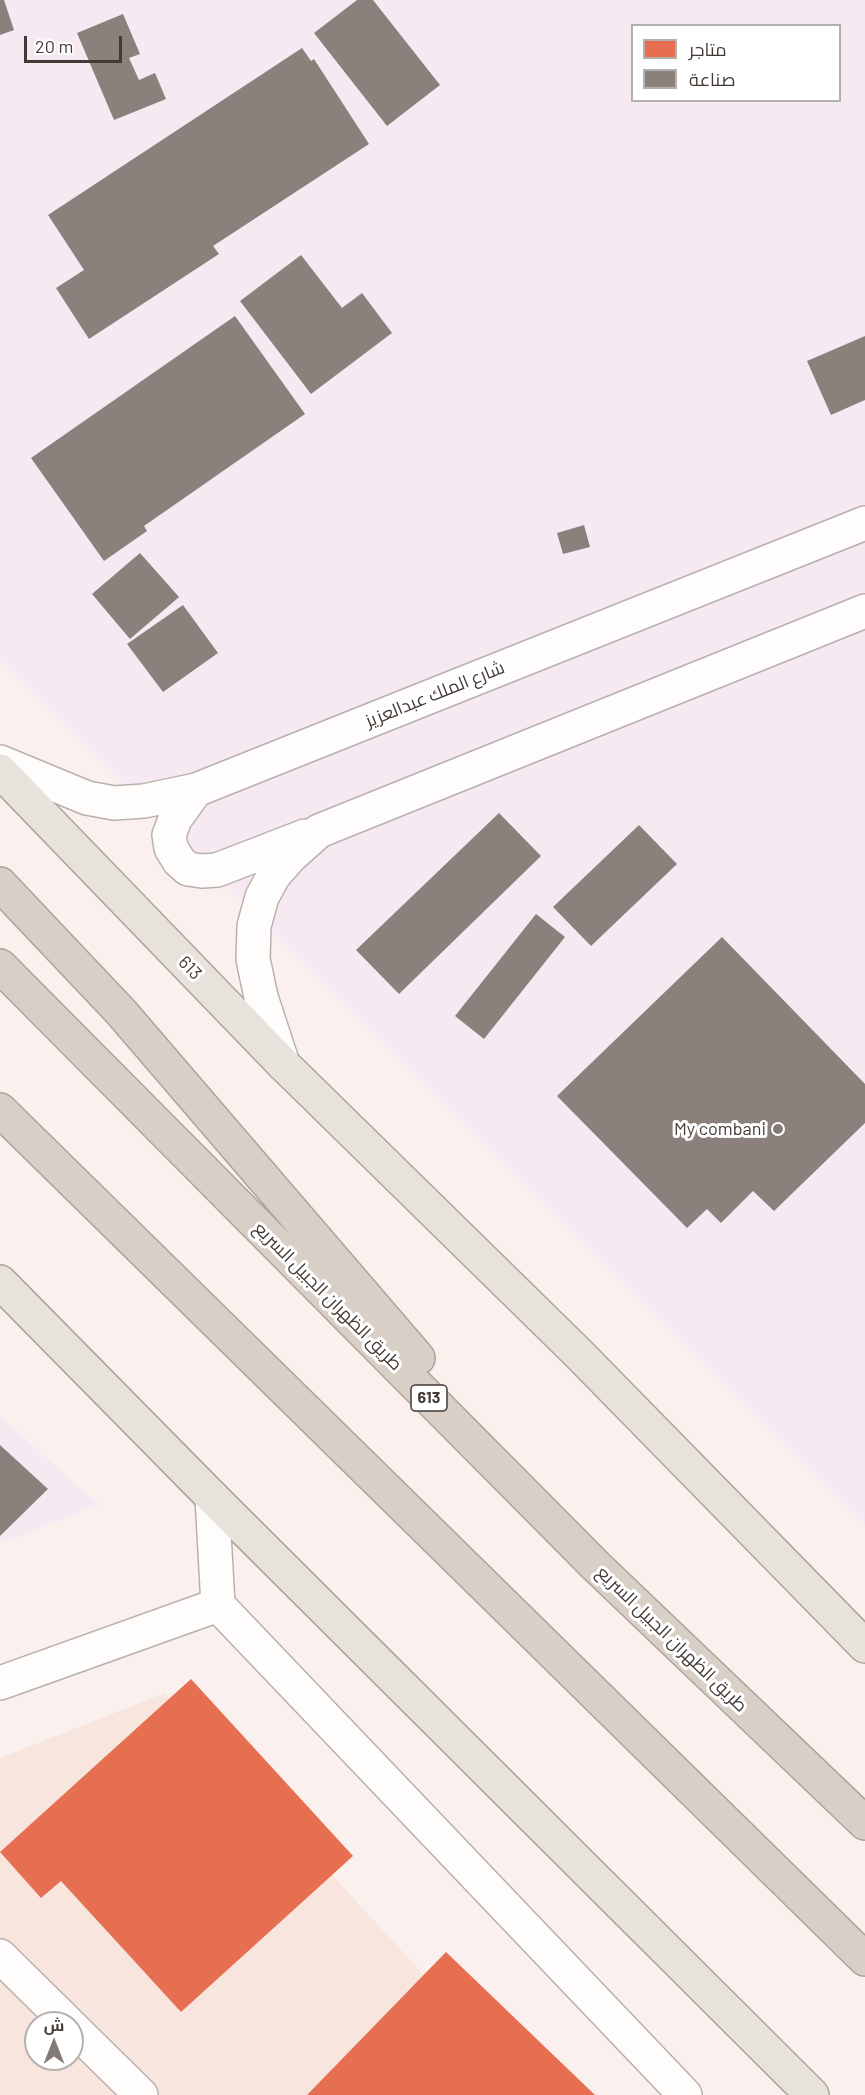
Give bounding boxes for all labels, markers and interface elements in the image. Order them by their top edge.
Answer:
scale bar [27,24,124,62]
legend [631,24,841,102]
text: 20 m [35,35,73,57]
text: متاجر [689,38,727,60]
text: صناعة [689,68,735,90]
street label: شارع الملك عبدالعزيز [362,656,508,732]
street label: 613 [174,952,206,984]
place label: My combani [674,1118,766,1140]
marker: My combani [771,1122,785,1136]
street label: طريق الظهران الجبيل السريع [249,1217,407,1375]
road number: 613 [411,1385,447,1411]
street label: طريق الظهران الجبيل السريع [592,1561,752,1717]
north arrow [24,2011,84,2071]
text: ش [44,2015,64,2034]

